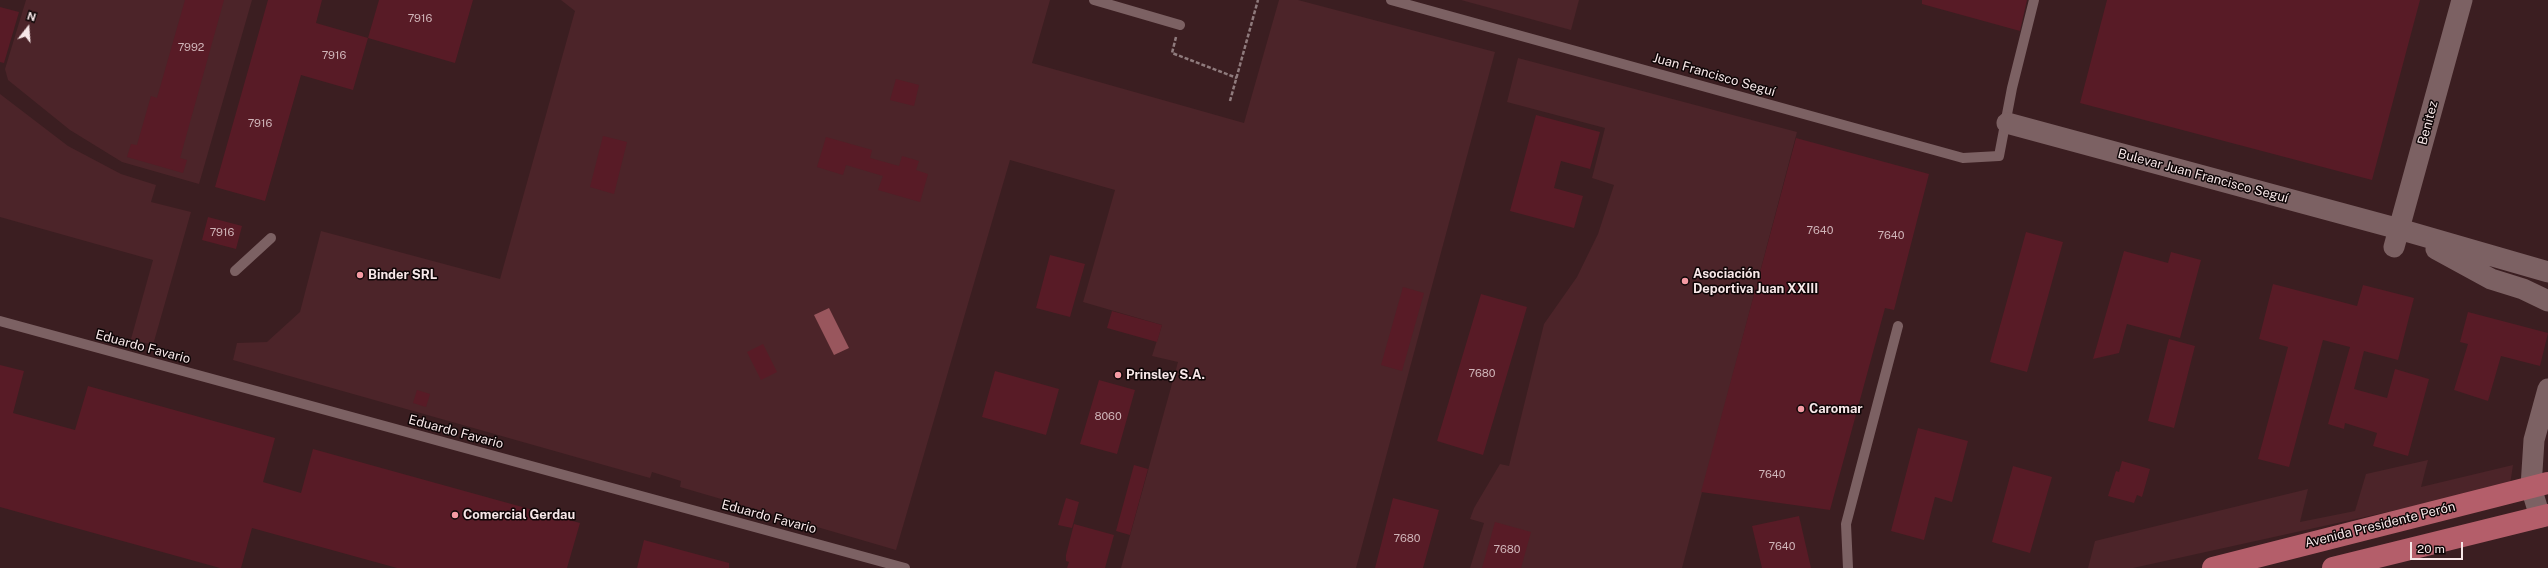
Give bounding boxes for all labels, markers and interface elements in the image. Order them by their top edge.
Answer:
north arrow [8,8,48,48]
text: N [26,10,37,24]
house number: 7916 [408,12,432,26]
house number: 7992 [178,41,204,55]
house number: 7916 [322,49,346,63]
street label: Juan Francisco Seguí [1651,50,1777,100]
street label: Benitez [2415,99,2441,147]
house number: 7916 [248,117,272,131]
street label: Bulevar Juan Francisco Seguí [2116,146,2290,206]
house number: 7640 [1807,224,1833,238]
house number: 7916 [210,226,234,240]
house number: 7640 [1878,229,1904,243]
place label: Asociación Deportiva Juan XXIII [1693,266,1818,297]
place label: Binder SRL [368,267,437,283]
marker: Binder SRL [355,270,365,280]
marker: Asociación Deportiva Juan XXIII [1680,276,1690,286]
street label: Eduardo Favario [94,327,192,367]
place label: Prinsley S.A. [1126,367,1205,383]
house number: 7680 [1469,367,1495,381]
marker: Prinsley S.A. [1113,370,1123,380]
place label: Caromar [1809,401,1863,417]
marker: Caromar [1796,404,1806,414]
house number: 8060 [1094,410,1122,424]
street label: Eduardo Favario [407,412,505,452]
house number: 7640 [1759,468,1785,482]
street label: Eduardo Favario [720,497,818,537]
street label: Avenida Presidente Perón [2303,499,2457,551]
place label: Comercial Gerdau [463,507,575,523]
marker: Comercial Gerdau [450,510,460,520]
house number: 7680 [1394,532,1420,546]
scale bar [2412,534,2465,560]
house number: 7640 [1769,540,1795,554]
text: 20 m [2417,542,2445,556]
house number: 7680 [1494,543,1520,557]

